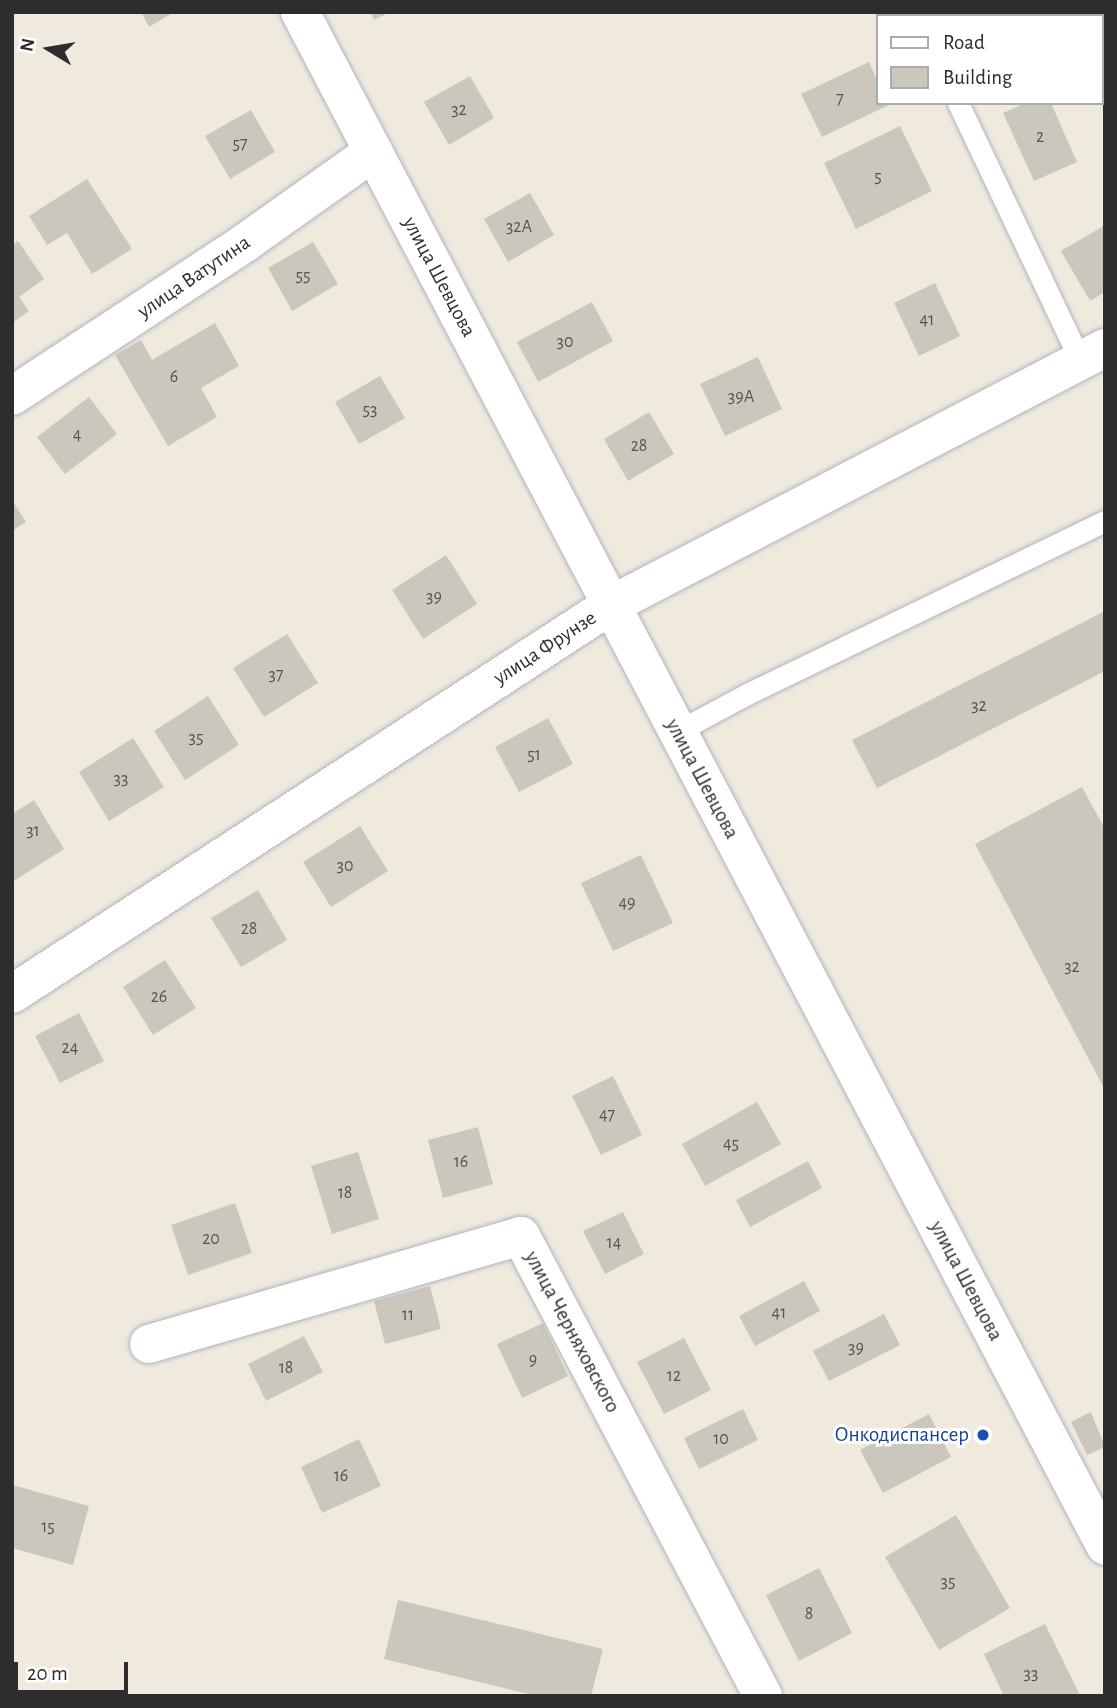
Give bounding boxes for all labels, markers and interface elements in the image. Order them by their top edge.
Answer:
north arrow [14,14,84,84]
legend [876,14,1103,105]
text: Road [943,32,985,53]
text: N [17,37,38,53]
text: Building [943,67,1012,88]
house number: 7 [836,88,844,110]
house number: 32 [451,99,467,121]
house number: 2 [1036,126,1044,148]
house number: 57 [232,133,248,155]
house number: 5 [874,166,882,188]
street label: улица Шевцова [397,213,481,341]
house number: 32А [506,216,532,238]
street label: улица Ватутина [133,230,255,324]
house number: 55 [295,265,311,287]
house number: 41 [920,309,934,331]
house number: 30 [557,331,573,353]
house number: 6 [170,366,178,388]
house number: 39А [728,386,754,408]
house number: 53 [363,399,377,421]
house number: 4 [73,424,81,446]
house number: 28 [631,435,647,457]
house number: 39 [426,586,442,608]
street label: улица Фрунзе [489,605,601,691]
house number: 37 [269,664,283,686]
house number: 32 [971,695,987,717]
street label: улица Шевцова [660,715,744,843]
house number: 35 [189,727,203,749]
house number: 51 [527,744,541,766]
house number: 33 [114,768,128,790]
house number: 31 [26,820,40,842]
house number: 30 [337,855,353,877]
house number: 49 [618,892,636,914]
house number: 28 [241,918,257,940]
house number: 32 [1064,956,1080,978]
house number: 26 [151,986,167,1008]
house number: 24 [62,1037,78,1059]
house number: 47 [599,1104,615,1126]
house number: 45 [723,1133,739,1155]
house number: 16 [454,1151,468,1173]
house number: 18 [338,1182,352,1204]
street label: улица Шевцова [924,1217,1008,1345]
house number: 20 [202,1228,220,1250]
house number: 14 [607,1232,621,1254]
street label: улица Черняховского [519,1247,625,1417]
house number: 41 [772,1302,786,1324]
house number: 11 [402,1304,414,1326]
house number: 39 [848,1337,864,1359]
house number: 9 [529,1349,537,1371]
house number: 18 [279,1357,293,1379]
house number: 12 [667,1365,681,1387]
place label: Онкодиспансер [834,1422,969,1448]
marker: Онкодиспансер [975,1427,991,1443]
house number: 10 [713,1428,729,1450]
house number: 16 [334,1465,348,1487]
house number: 15 [41,1516,55,1538]
house number: 35 [941,1571,955,1593]
house number: 8 [805,1603,813,1625]
scale bar [18,1648,131,1692]
text: 20 m [27,1663,68,1684]
house number: 33 [1024,1663,1038,1685]

